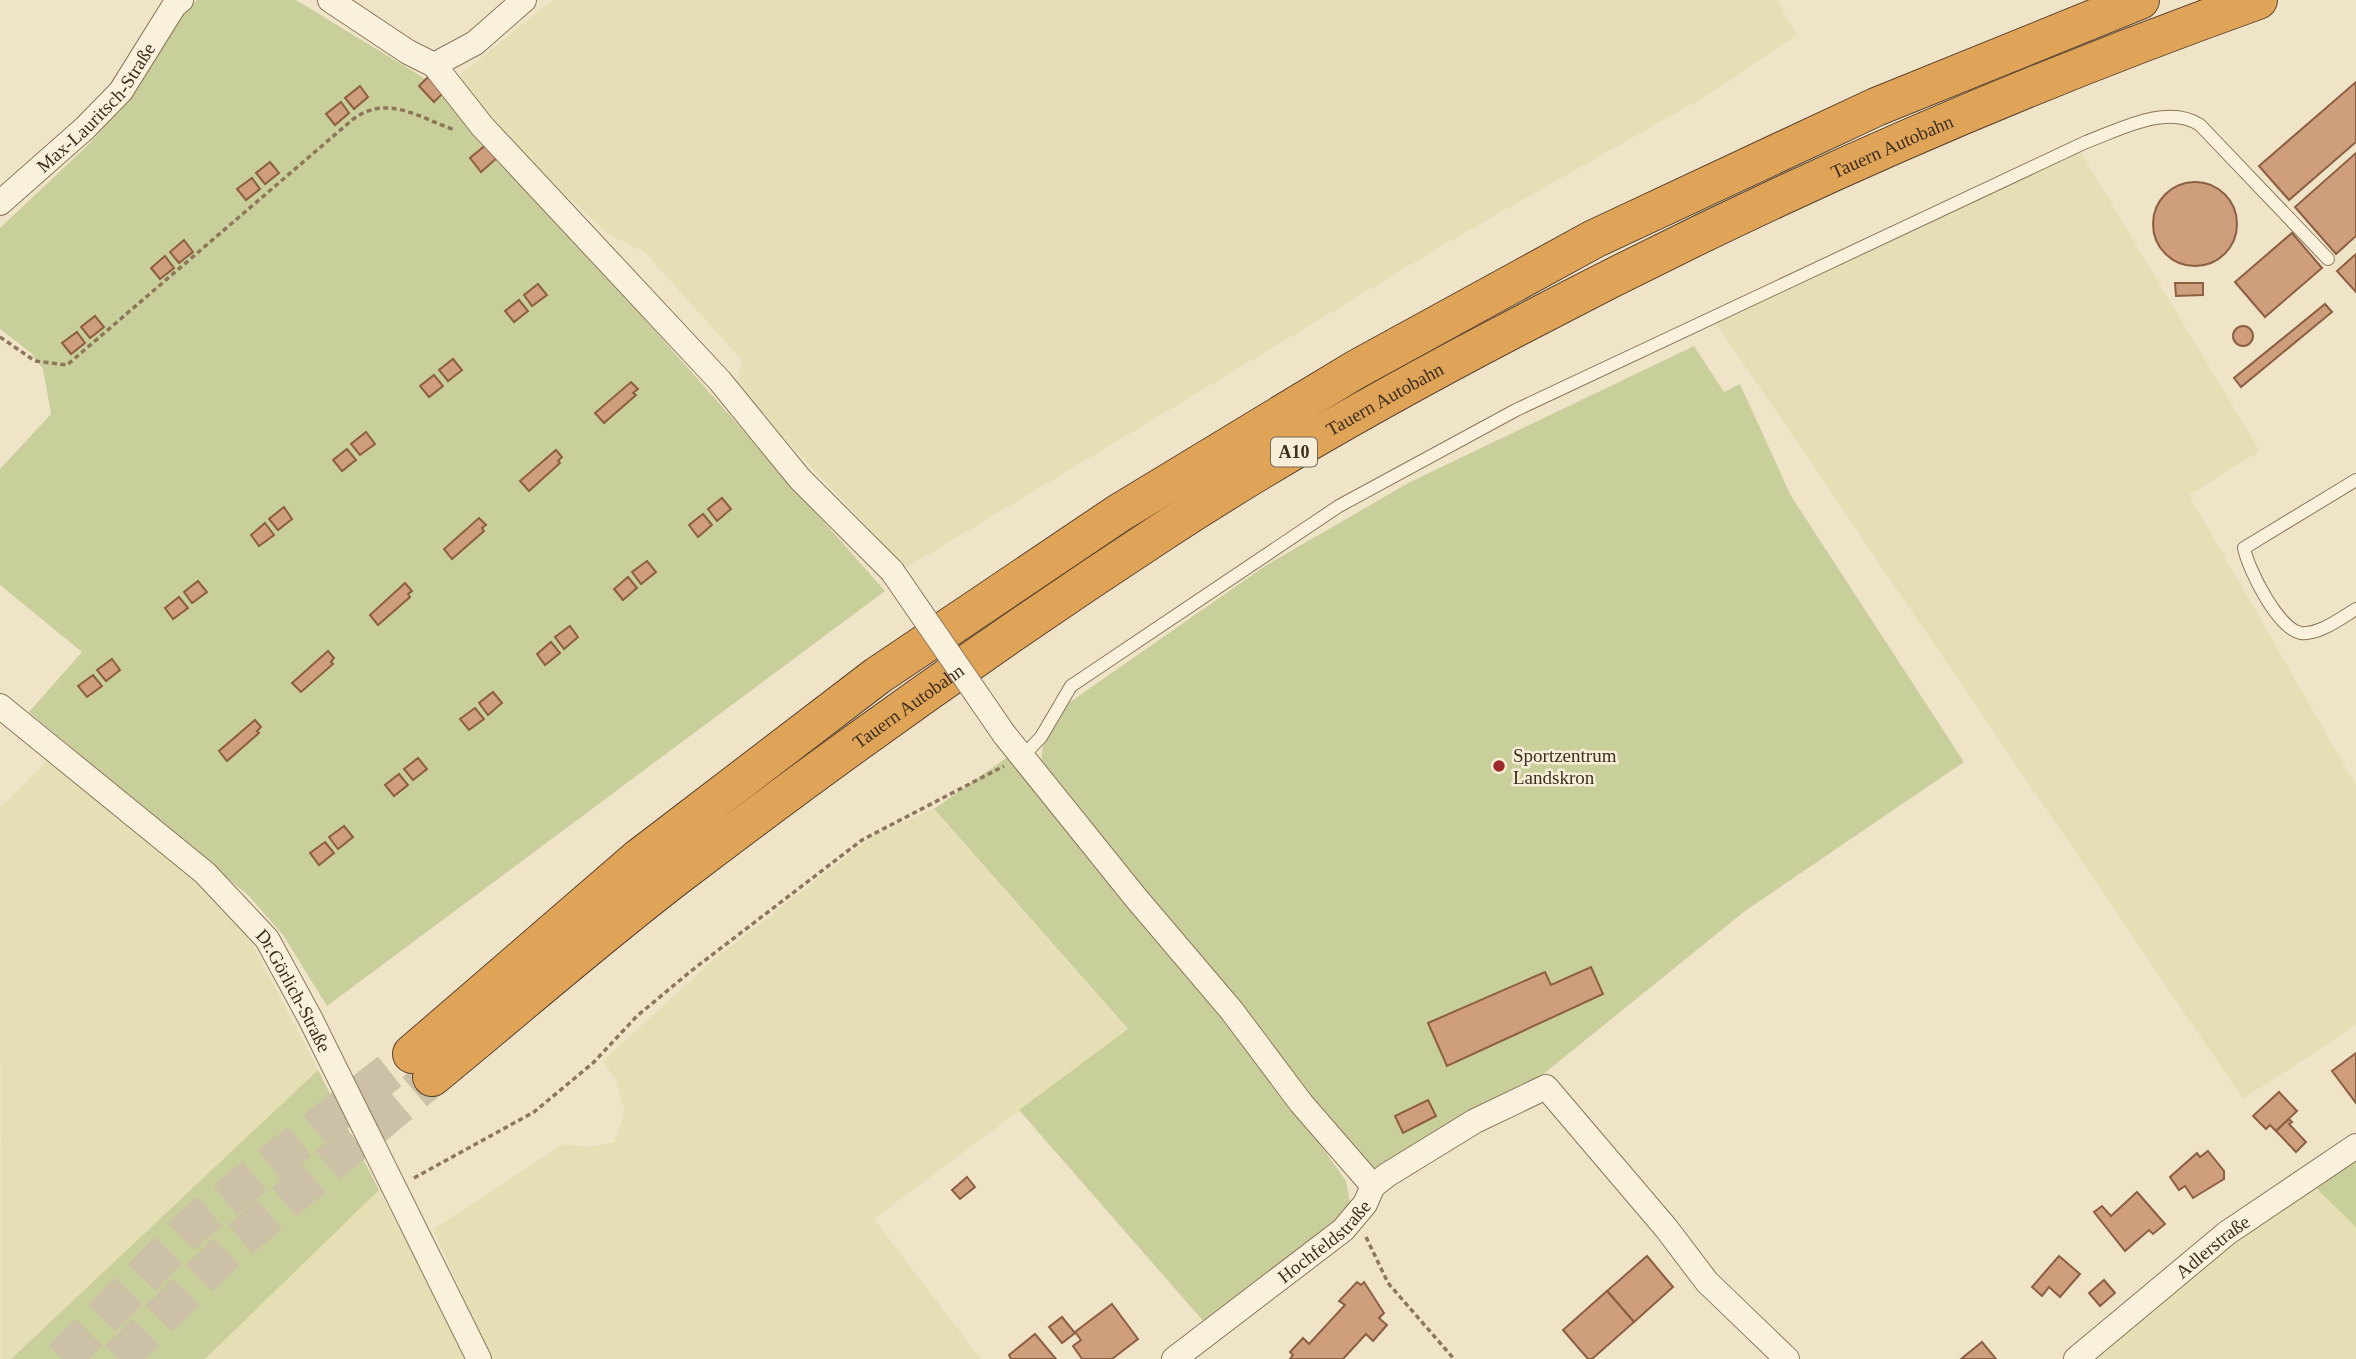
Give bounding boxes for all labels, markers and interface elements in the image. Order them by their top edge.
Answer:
street label: Max-Lauritsch-Straße [32,39,159,177]
street label: Tauern Autobahn [1828,110,1957,183]
street label: Tauern Autobahn [1322,358,1447,440]
road number: A10 [1271,438,1317,466]
street label: Tauern Autobahn [849,659,968,753]
place label: Sportzentrum Landskron [1513,745,1617,788]
marker: Sportzentrum Landskron [1491,758,1507,774]
street label: Dr.Görlich-Straße [252,925,335,1056]
street label: Hochfeldstraße [1274,1196,1375,1287]
street label: Adlerstraße [2171,1211,2254,1282]

